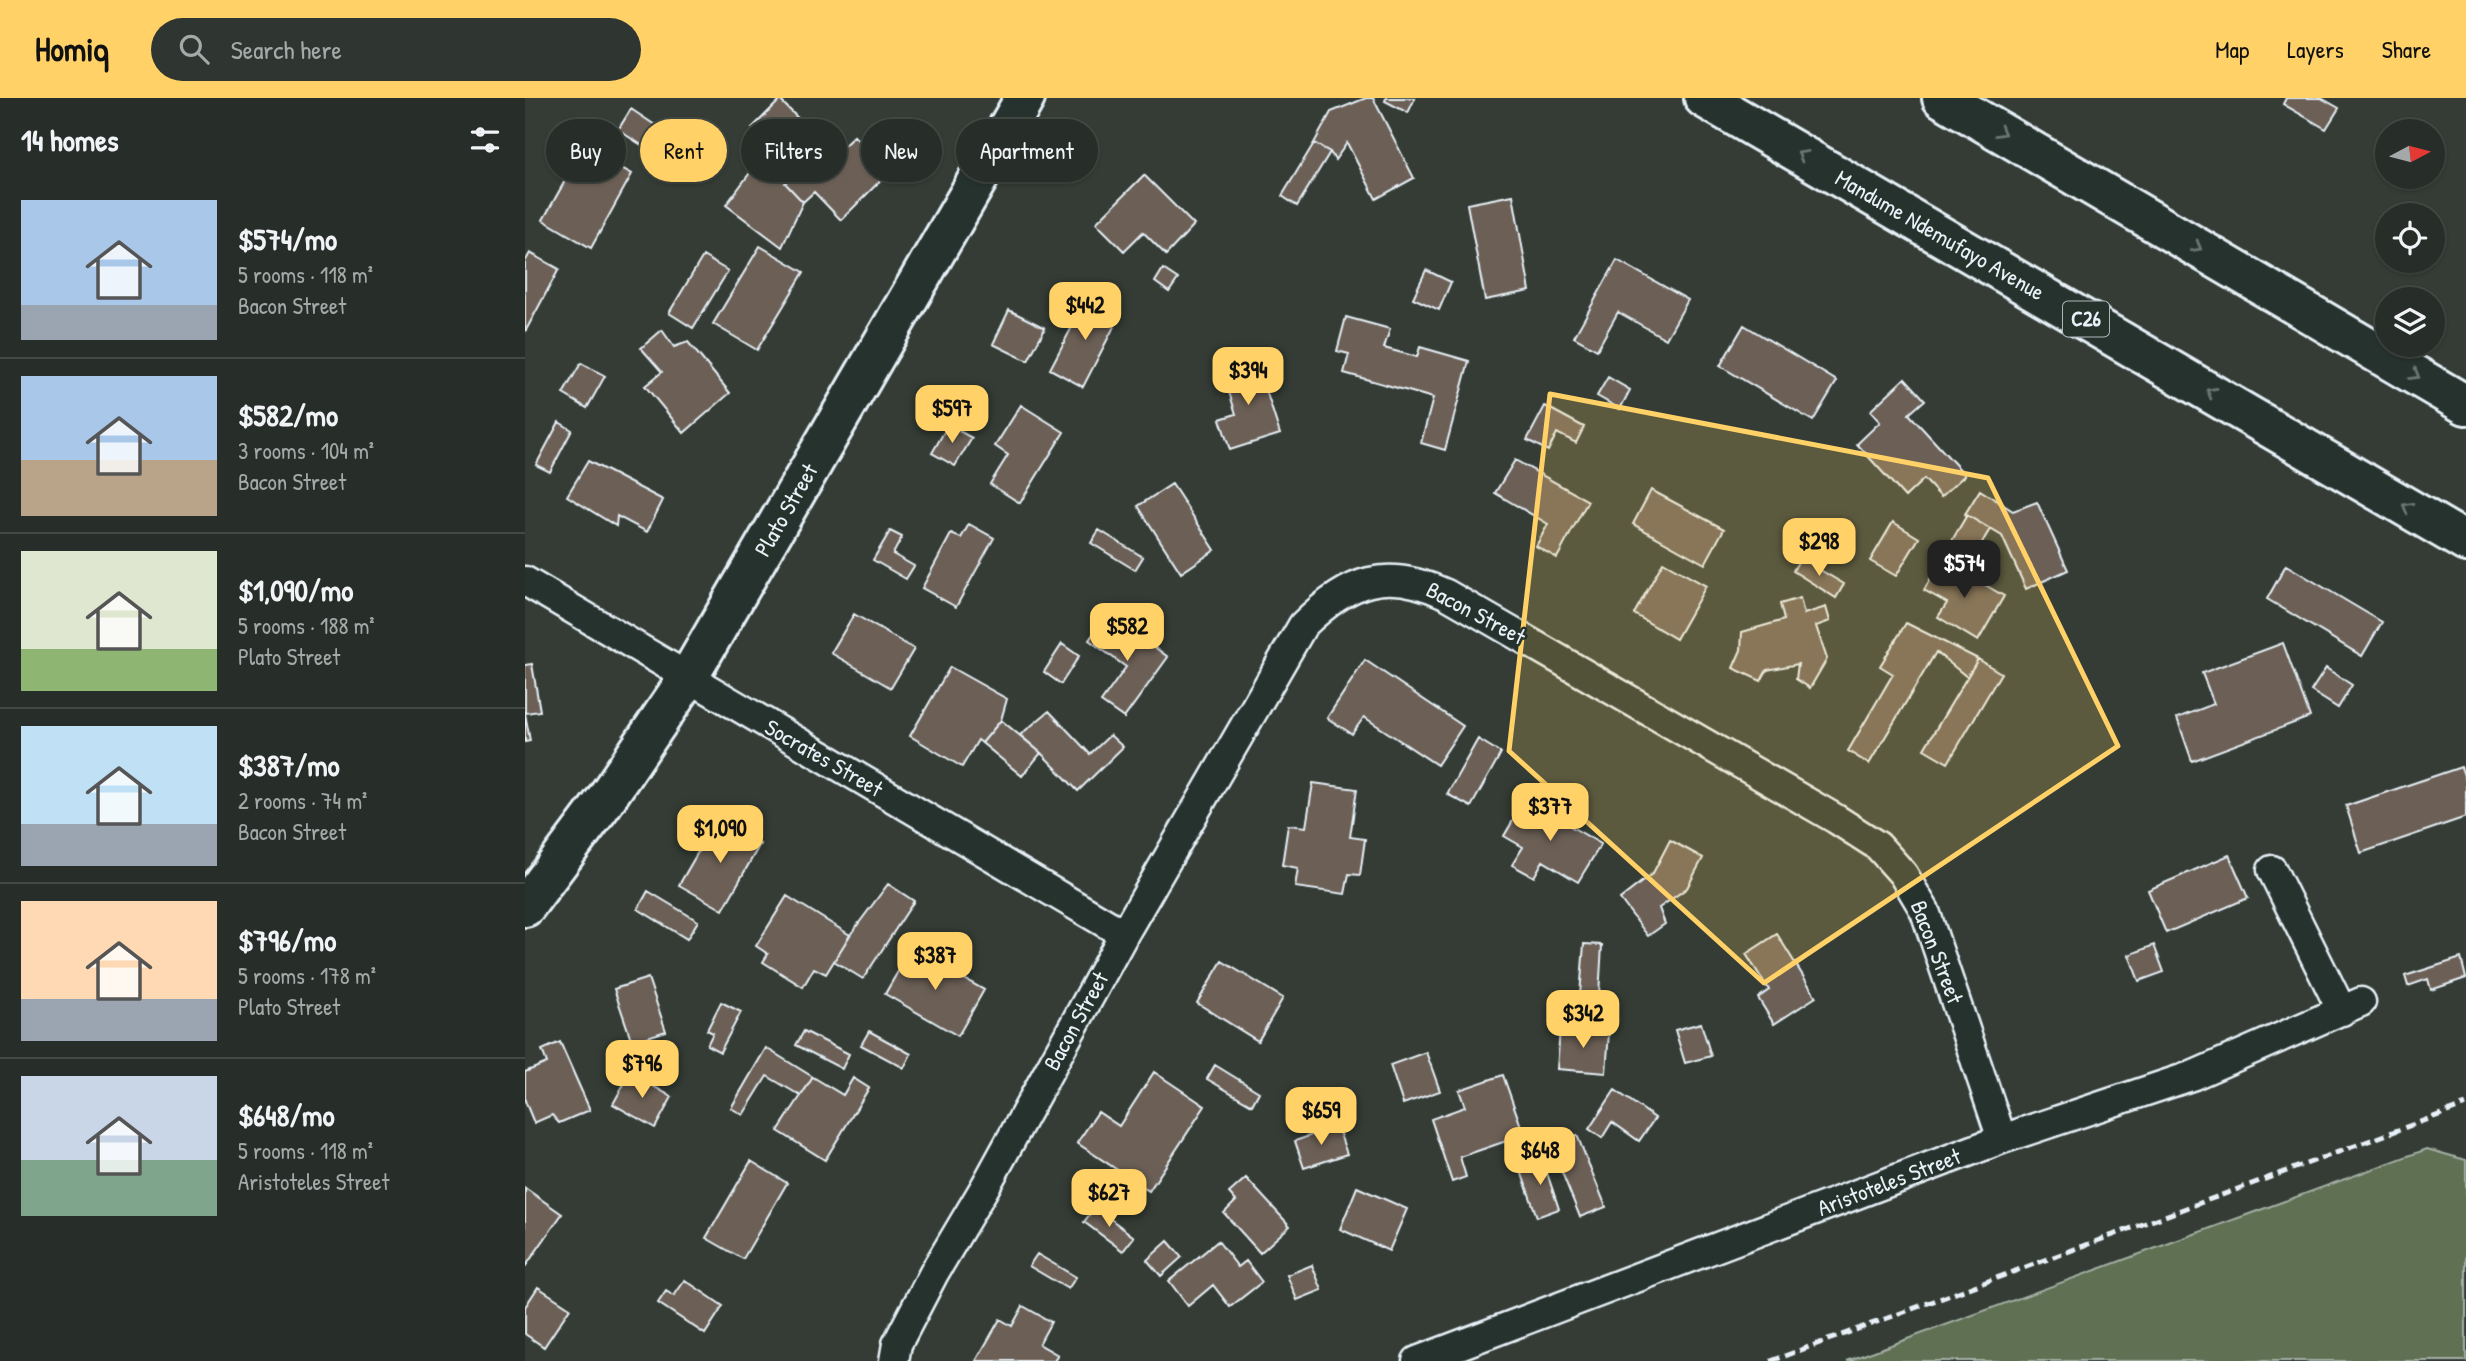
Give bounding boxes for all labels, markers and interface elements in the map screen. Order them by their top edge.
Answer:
search box [151,18,641,81]
text: Homiq [35,27,109,71]
icon: search [175,30,213,68]
text: Search here [231,32,342,67]
text: Map [2215,33,2249,65]
text: Layers [2287,33,2344,65]
text: Share [2382,33,2431,65]
chip: Buy [546,119,626,182]
chip: Rent [640,119,727,182]
chip: Filters [741,119,847,182]
chip: New [861,119,942,182]
chip: Apartment [956,119,1098,182]
north arrow [2375,119,2445,189]
map controls [2375,119,2445,357]
text: 14 homes [21,120,119,160]
icon: filters [466,121,504,159]
one-way arrow [1994,124,2007,137]
one-way arrow [1797,150,1810,163]
street label: Mandume Ndemufayo Avenue [1830,162,2050,307]
button: locate [2375,203,2445,273]
text: $574/mo [238,219,337,259]
icon: home [77,228,161,312]
one-way arrow [2190,239,2203,252]
text: 5 rooms · 118 m² [238,259,373,290]
pin: $442 [1044,282,1126,342]
button: layers [2375,287,2445,357]
text: $442 [1065,289,1105,320]
text: Bacon Street [238,290,346,321]
road number: C26 [2063,302,2109,336]
pin: $394 [1207,348,1289,407]
text: $394 [1228,354,1268,385]
one-way arrow [2407,366,2420,379]
pin: $597 [911,386,993,445]
one-way arrow [2205,387,2218,400]
text: $597 [931,392,973,423]
text: $582/mo [238,395,338,435]
icon: home [77,404,161,488]
text: 3 rooms · 104 m² [238,435,374,466]
street label: Plato Street [747,457,825,562]
text: Bacon Street [238,466,346,497]
one-way arrow [2402,503,2415,516]
pin: $298 [1778,518,1860,578]
text: $298 [1799,525,1839,556]
pin: $574 [1923,540,2005,600]
text: $574 [1943,547,1985,578]
text: $1,090/mo [238,570,353,610]
street label: Bacon Street [1421,573,1532,652]
icon: home [77,579,161,663]
pin: $582 [1086,603,1168,663]
text: 5 rooms · 188 m² [238,610,375,641]
text: $582 [1106,610,1148,641]
text: Plato Street [238,641,340,672]
street label: Socrates Street [760,711,890,804]
text: $387/mo [238,745,340,785]
icon: home [77,754,161,838]
pin: $377 [1509,784,1591,843]
text: 2 rooms · 74 m² [238,785,367,816]
text: $377 [1528,790,1572,821]
pin: $1,090 [663,806,777,865]
text: $1,090 [693,812,747,843]
text: Bacon Street [238,816,346,847]
street label: Bacon Street [1904,896,1972,1009]
text: $796/mo [238,920,336,960]
icon: home [77,929,161,1013]
pin: $387 [894,932,976,992]
text: $387 [913,939,957,970]
text: 5 rooms · 178 m² [238,960,376,991]
street label: Bacon Street [1036,965,1116,1076]
pin: $342 [1542,990,1624,1050]
text: Plato Street [238,991,340,1022]
text: $342 [1562,997,1604,1028]
pin: $796 [601,1040,683,1100]
text: $796 [622,1047,662,1078]
pin: $659 [1280,1088,1362,1147]
text: $659 [1301,1094,1341,1125]
text: $648/mo [238,1095,335,1135]
icon: home [77,1104,161,1188]
pin: $648 [1499,1128,1581,1187]
text: $648 [1520,1134,1560,1165]
text: 5 rooms · 118 m² [238,1135,373,1166]
street label: Aristoteles Street [1813,1140,1966,1223]
text: Aristoteles Street [238,1166,389,1197]
pin: $627 [1068,1170,1150,1229]
text: $627 [1088,1176,1131,1207]

